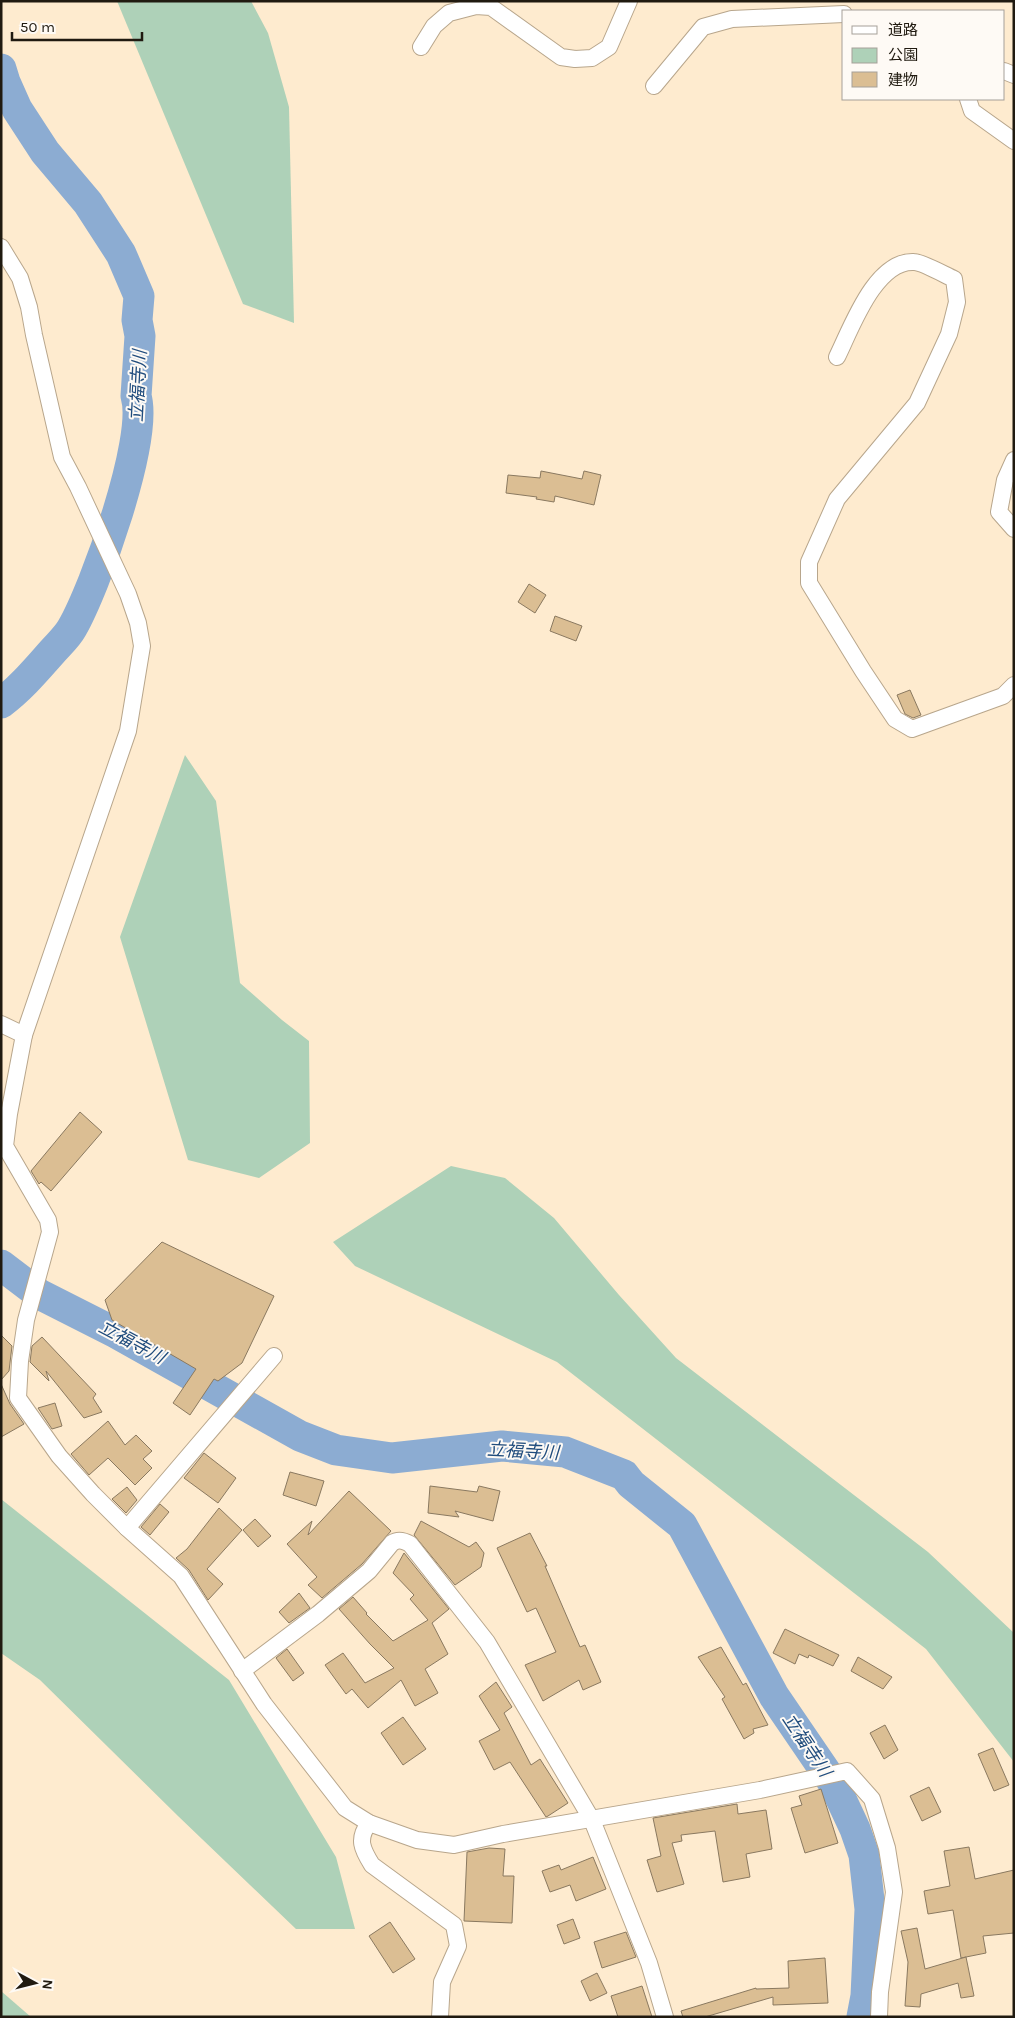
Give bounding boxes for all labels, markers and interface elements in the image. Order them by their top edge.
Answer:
scale bar [12,10,142,42]
legend [842,10,1005,100]
text: 50 m [20,18,55,36]
text: 道路 [888,21,918,39]
text: 公園 [888,46,918,64]
text: 建物 [888,71,918,89]
water label: 立福寺川 [125,347,151,423]
water label: 立福寺川 [95,1315,171,1370]
water label: 立福寺川 [486,1438,562,1464]
water label: 立福寺川 [778,1709,837,1783]
north arrow [10,1958,60,2008]
text: N [38,1979,56,1991]

